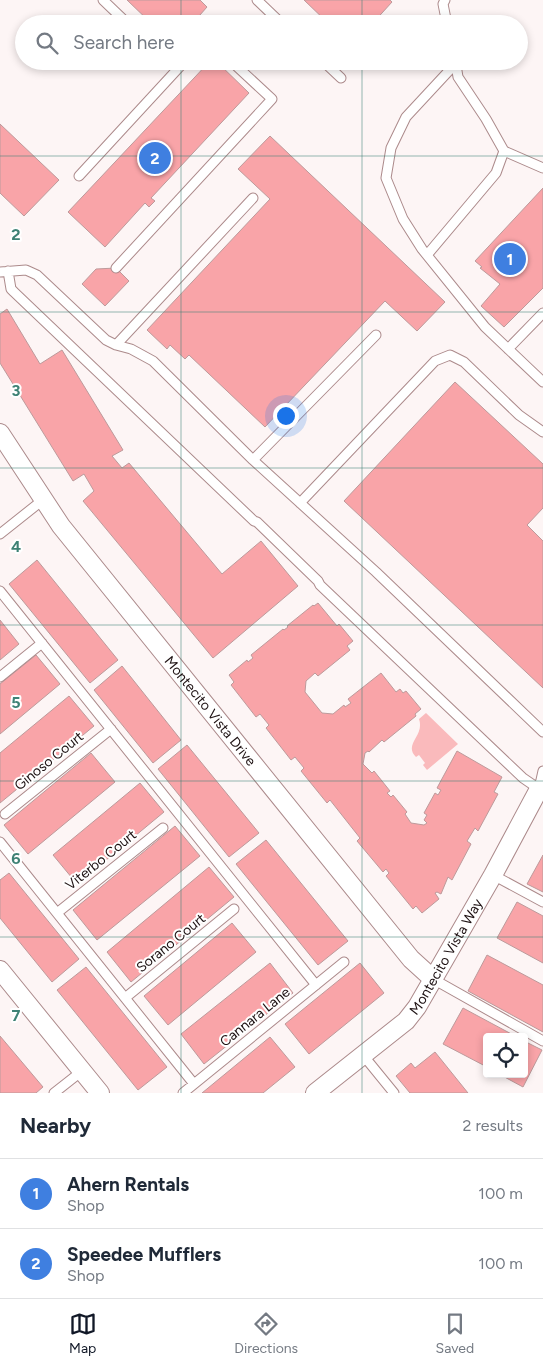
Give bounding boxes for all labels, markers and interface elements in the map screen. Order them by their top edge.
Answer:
search box [15,15,528,70]
icon: search [33,29,61,57]
text: Search here [73,31,175,54]
pin: 2 [139,139,171,177]
text: 2 [11,225,21,244]
pin: 1 [494,240,526,278]
text: 3 [12,381,21,400]
your location [273,403,299,429]
text: 4 [11,537,21,556]
street label: Montecito Vista Drive [161,653,260,769]
text: 5 [11,693,21,712]
street label: Ginoso Court [11,728,87,794]
street label: Viterbo Court [62,826,140,894]
text: 6 [11,849,21,868]
street label: Montecito Vista Way [406,895,486,1018]
street label: Sorano Court [133,910,209,976]
street label: Cannara Lane [217,983,294,1050]
text: 7 [12,1006,21,1025]
map controls [483,1033,528,1078]
button: locate [483,1033,528,1078]
text: Nearby [20,1113,91,1138]
text: 2 results [463,1116,523,1135]
text: Ahern Rentals [67,1173,189,1196]
text: 1 [33,1184,39,1203]
text: 100 m [478,1184,523,1203]
text: Shop [67,1196,105,1215]
text: Speedee Mufflers [67,1243,221,1266]
text: 2 [31,1254,41,1273]
text: 100 m [478,1254,523,1273]
text: Shop [67,1266,105,1285]
tab: Map [69,1310,97,1357]
tab: Directions [234,1310,298,1357]
tab: Saved [436,1310,474,1357]

